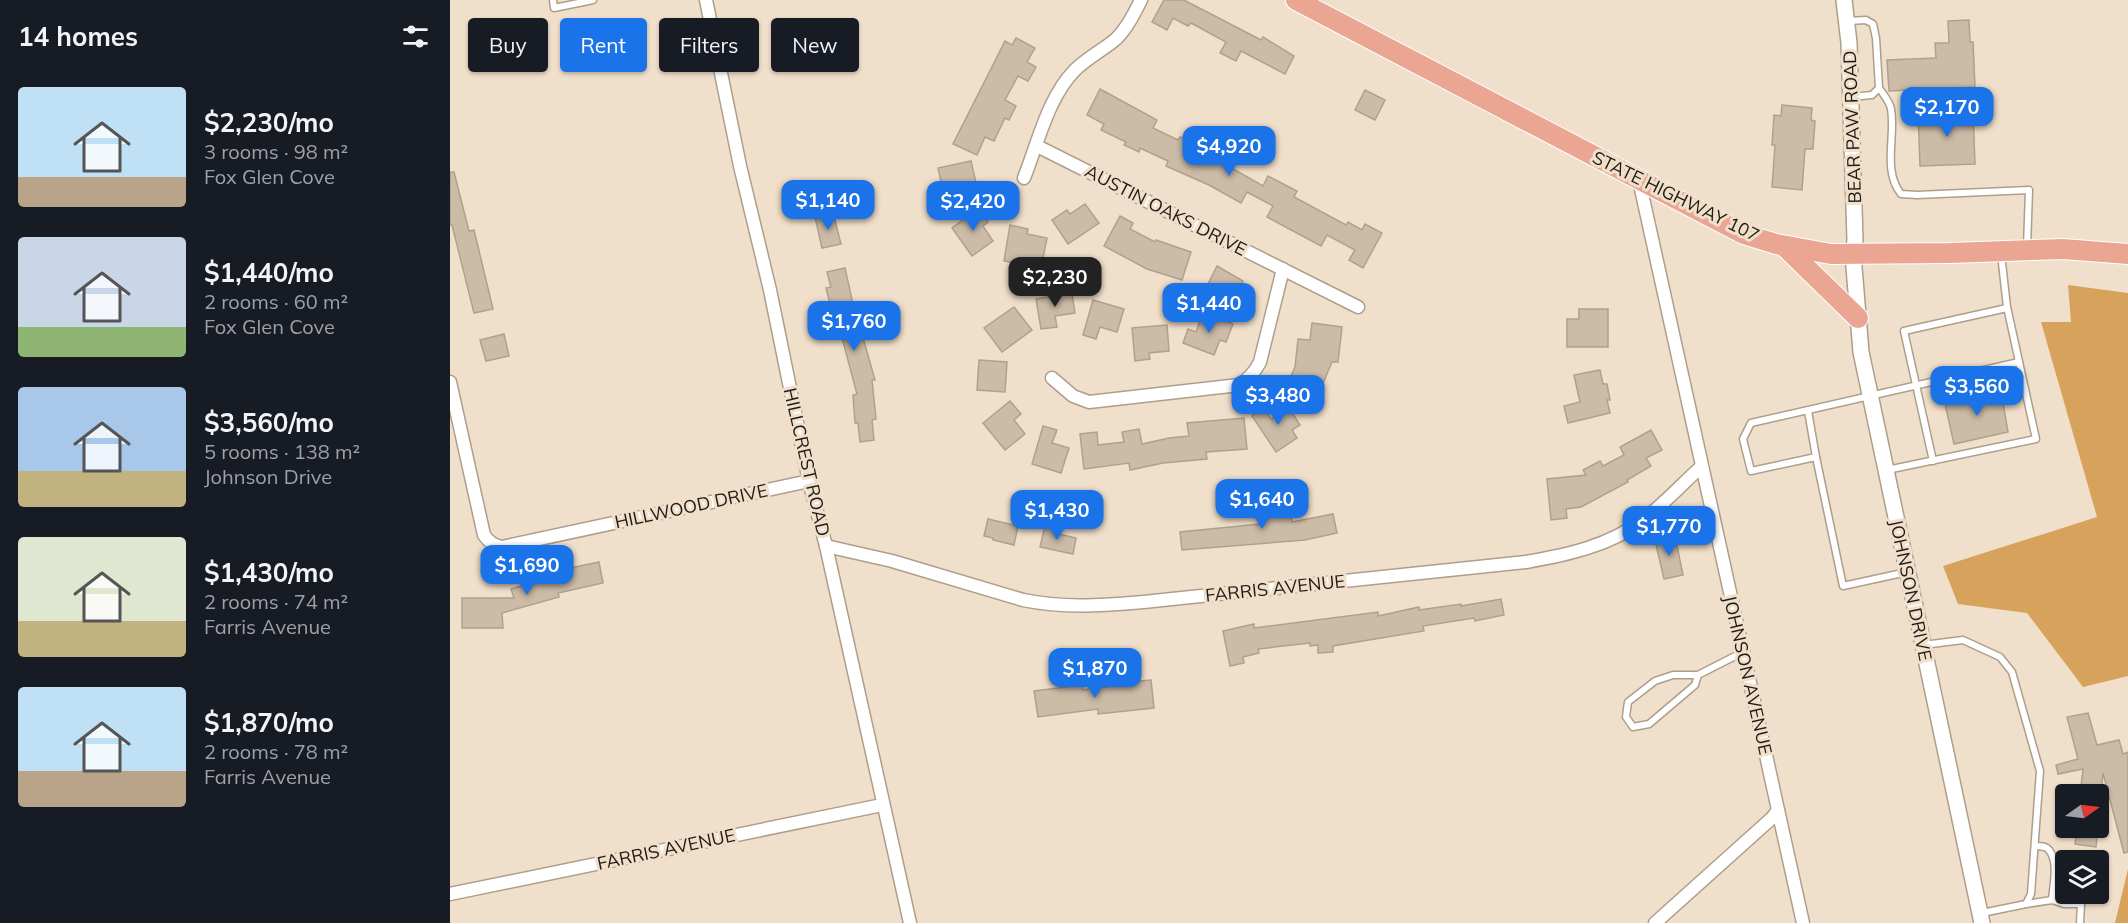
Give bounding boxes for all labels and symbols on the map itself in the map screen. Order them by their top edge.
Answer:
street label: BEAR PAW ROAD [1838,50,1866,204]
pin: $2,170 [1898,87,1996,138]
pin: $4,920 [1180,126,1278,177]
street label: STATE HIGHWAY 107 [1589,146,1763,246]
street label: AUSTIN OAKS DRIVE [1081,159,1251,261]
pin: $1,140 [779,180,877,231]
pin: $2,420 [924,181,1022,232]
pin: $2,230 [1006,257,1104,308]
pin: $1,440 [1160,283,1258,334]
pin: $1,760 [805,301,903,352]
pin: $3,560 [1928,366,2026,417]
pin: $3,480 [1229,375,1327,426]
street label: HILLCREST ROAD [779,385,835,539]
street label: HILLWOOD DRIVE [612,479,770,533]
pin: $1,640 [1213,479,1311,530]
pin: $1,430 [1008,490,1106,541]
pin: $1,770 [1620,506,1718,557]
street label: JOHNSON DRIVE [1885,517,1937,663]
pin: $1,690 [478,545,576,596]
street label: FARRIS AVENUE [1204,569,1346,607]
street label: JOHNSON AVENUE [1718,593,1778,757]
pin: $1,870 [1046,648,1144,699]
north arrow [2055,784,2109,838]
street label: FARRIS AVENUE [595,823,737,875]

